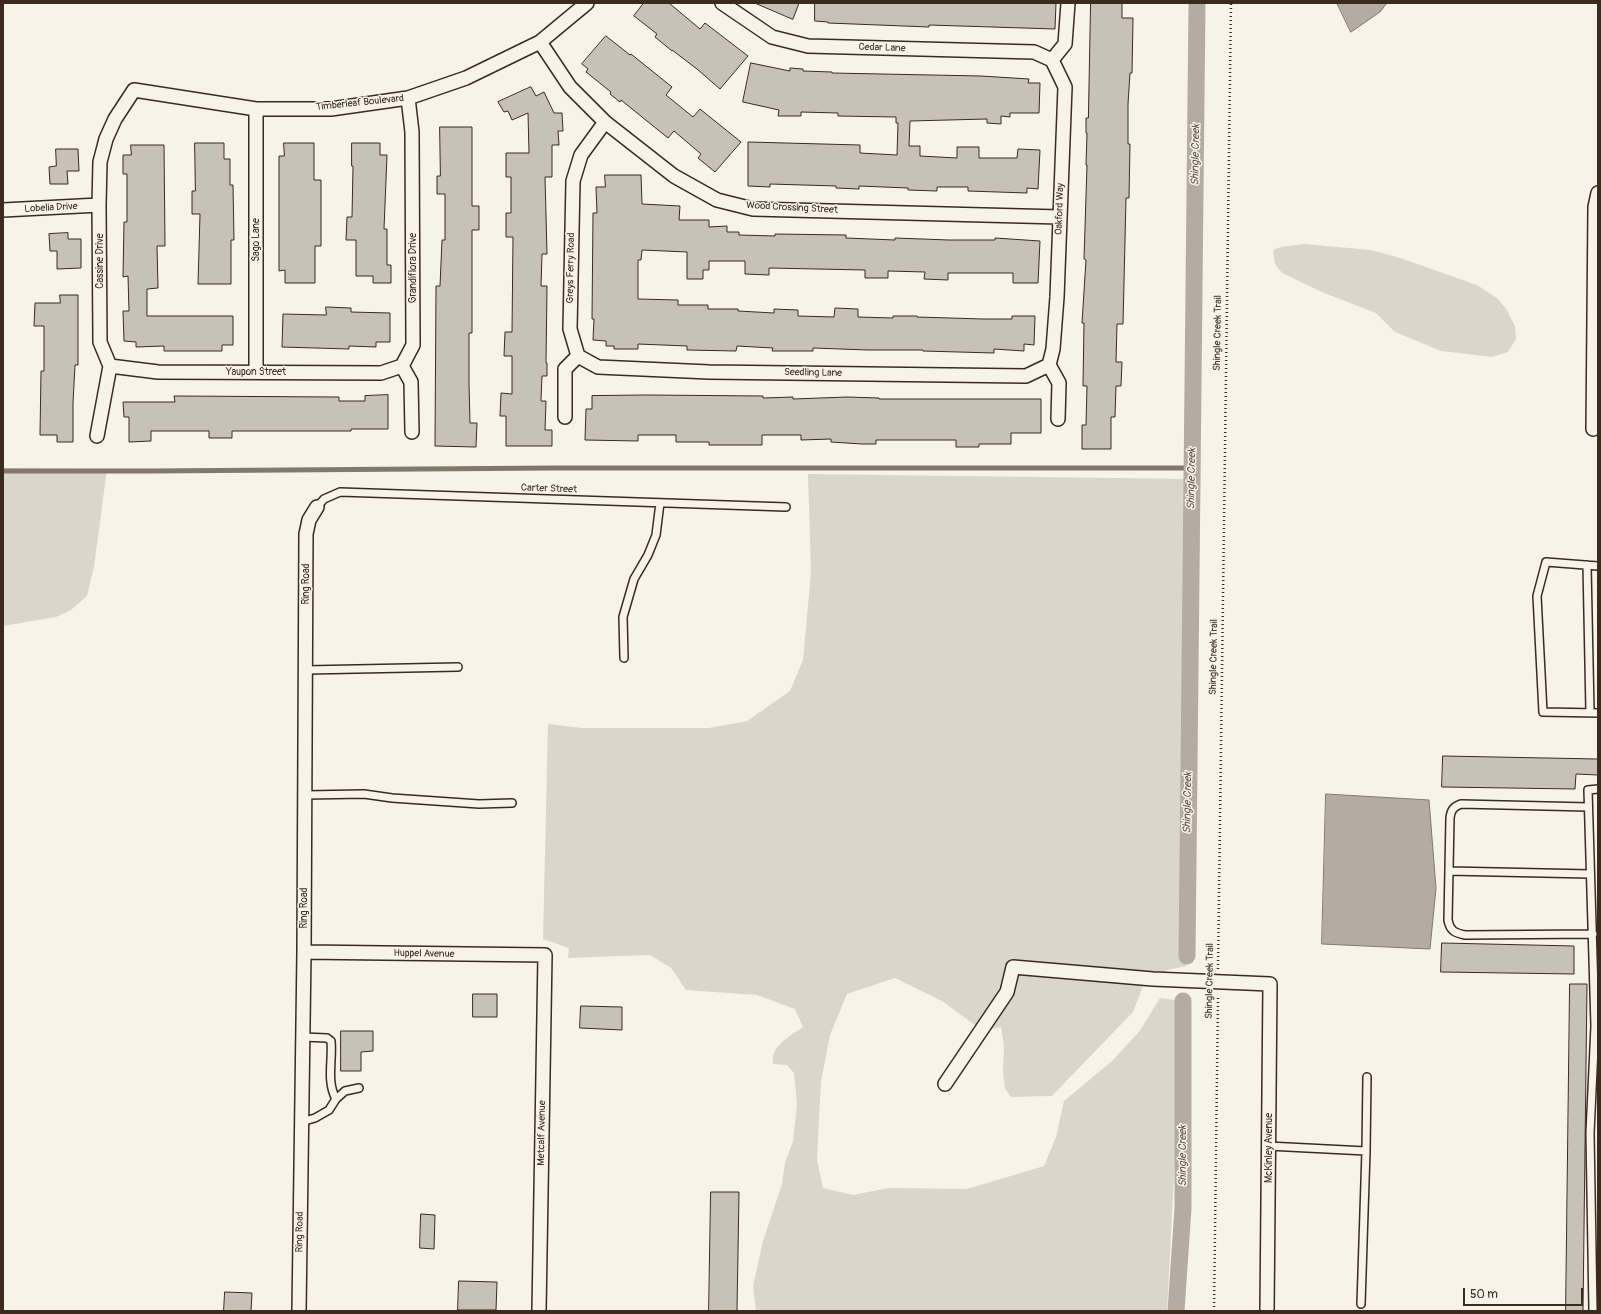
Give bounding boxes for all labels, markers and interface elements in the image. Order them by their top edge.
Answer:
street label: Cedar Lane [858,41,906,55]
street label: Timberleaf Boulevard [315,92,405,114]
water label: Shingle Creek [1189,124,1203,186]
street label: Oakford Way [1053,183,1067,235]
street label: Wood Crossing Street [746,200,838,216]
street label: Lobelia Drive [24,201,78,215]
street label: Sago Lane [250,218,262,262]
street label: Cassine Drive [94,233,106,289]
street label: Grandiflora Drive [407,233,419,303]
street label: Greys Ferry Road [564,233,578,303]
street label: Shingle Creek Trail [1211,295,1225,371]
street label: Yaupon Street [226,366,286,378]
street label: Seedling Lane [784,366,842,380]
water label: Shingle Creek [1185,448,1199,510]
street label: Carter Street [521,482,577,496]
street label: Ring Road [300,563,312,605]
street label: Shingle Creek Trail [1207,619,1221,695]
water label: Shingle Creek [1181,772,1195,834]
street label: Ring Road [298,887,310,929]
street label: Shingle Creek Trail [1203,943,1217,1019]
street label: Huppel Avenue [393,947,455,961]
street label: Metcalf Avenue [535,1100,549,1166]
street label: McKinley Avenue [1263,1113,1275,1183]
water label: Shingle Creek [1176,1125,1190,1187]
street label: Ring Road [294,1211,306,1253]
scale bar [1465,1280,1585,1306]
text: 50 m [1470,1287,1498,1302]

